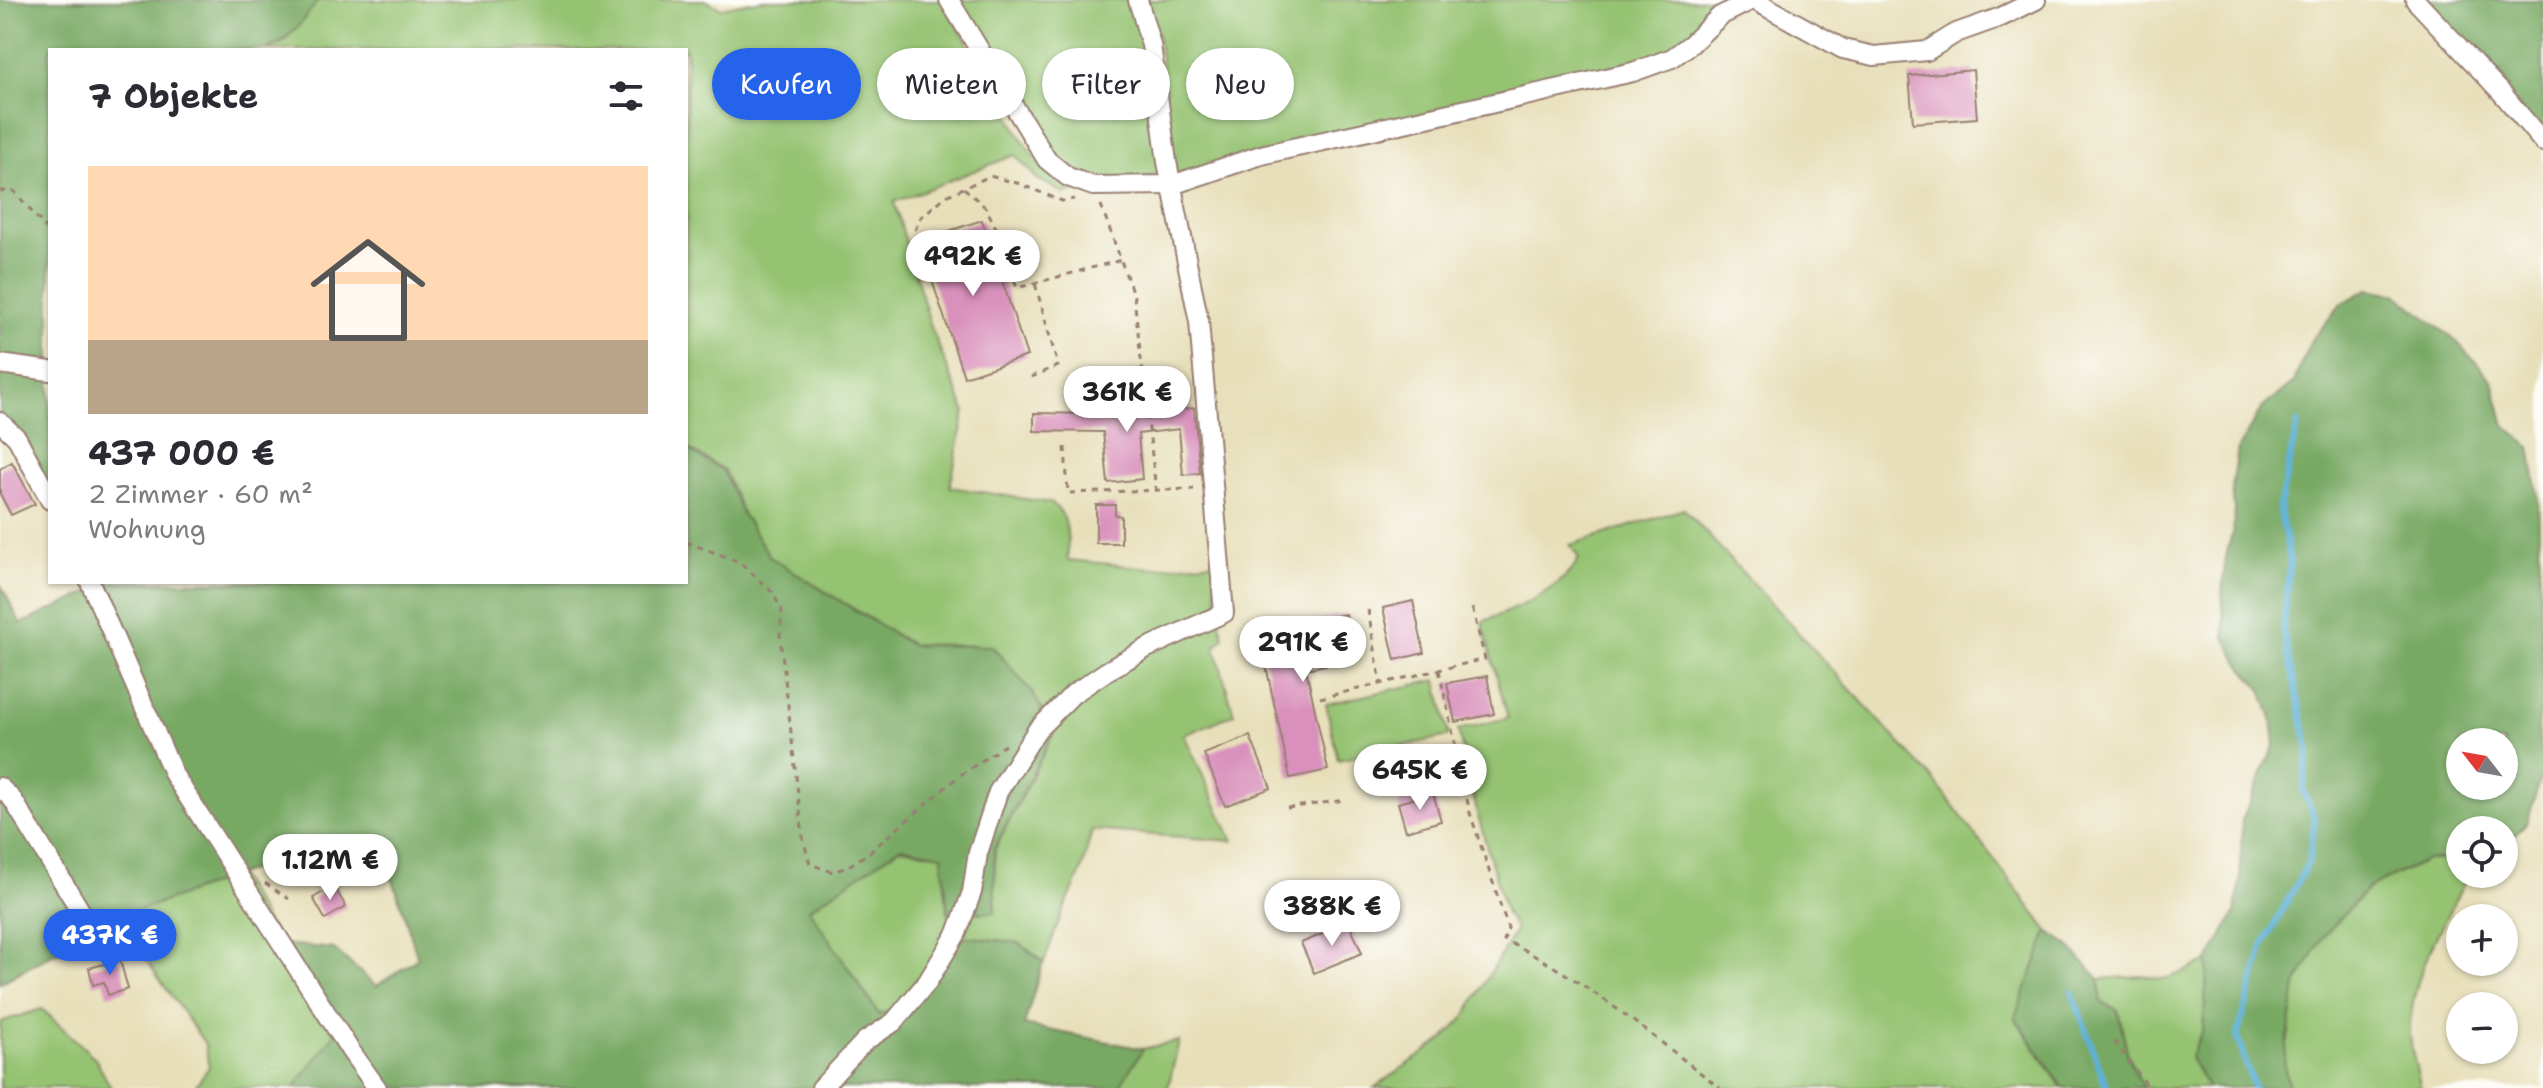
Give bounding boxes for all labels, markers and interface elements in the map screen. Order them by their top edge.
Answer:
chip: Kaufen [712,48,861,120]
chip: Mieten [877,48,1026,120]
chip: Filter [1042,48,1170,120]
chip: Neu [1186,48,1294,120]
text: 7 Objekte [88,73,259,119]
icon: filters [604,74,648,118]
icon: home [296,218,440,362]
pin: 492K € [908,230,1038,298]
text: 492K € [924,238,1022,273]
pin: 361K € [1062,366,1192,434]
text: 361K € [1082,374,1173,409]
text: 437 000 € [88,430,275,476]
text: 2 Zimmer · 60 m² [88,476,313,511]
text: Wohnung [88,511,206,546]
pin: 291K € [1238,616,1368,684]
text: 291K € [1257,624,1349,659]
north arrow [2446,728,2518,800]
map controls [2446,728,2518,1064]
pin: 645K € [1355,744,1485,812]
text: 645K € [1372,752,1468,787]
button: locate [2446,816,2518,888]
pin: 1.12M € [256,834,404,902]
text: 1.12M € [281,842,379,877]
pin: 388K € [1267,880,1397,948]
text: 388K € [1282,888,1382,923]
button: + [2446,904,2518,976]
pin: 437K € [45,909,175,977]
text: 437K € [61,917,159,952]
button: − [2446,992,2518,1064]

